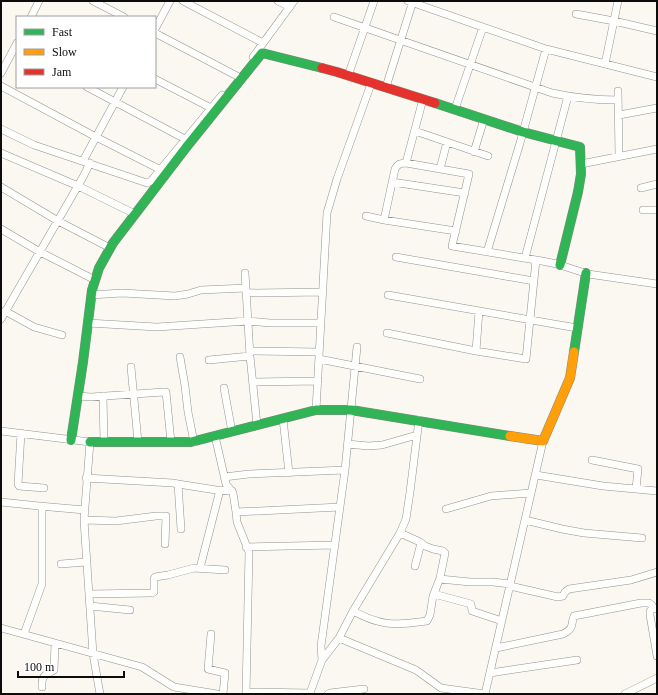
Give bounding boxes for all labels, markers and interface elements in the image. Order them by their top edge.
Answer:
legend [16,16,156,88]
text: Fast [52,25,73,39]
text: Slow [52,45,77,59]
text: Jam [52,65,72,79]
scale bar [18,653,124,679]
text: 100 m [24,660,55,674]

